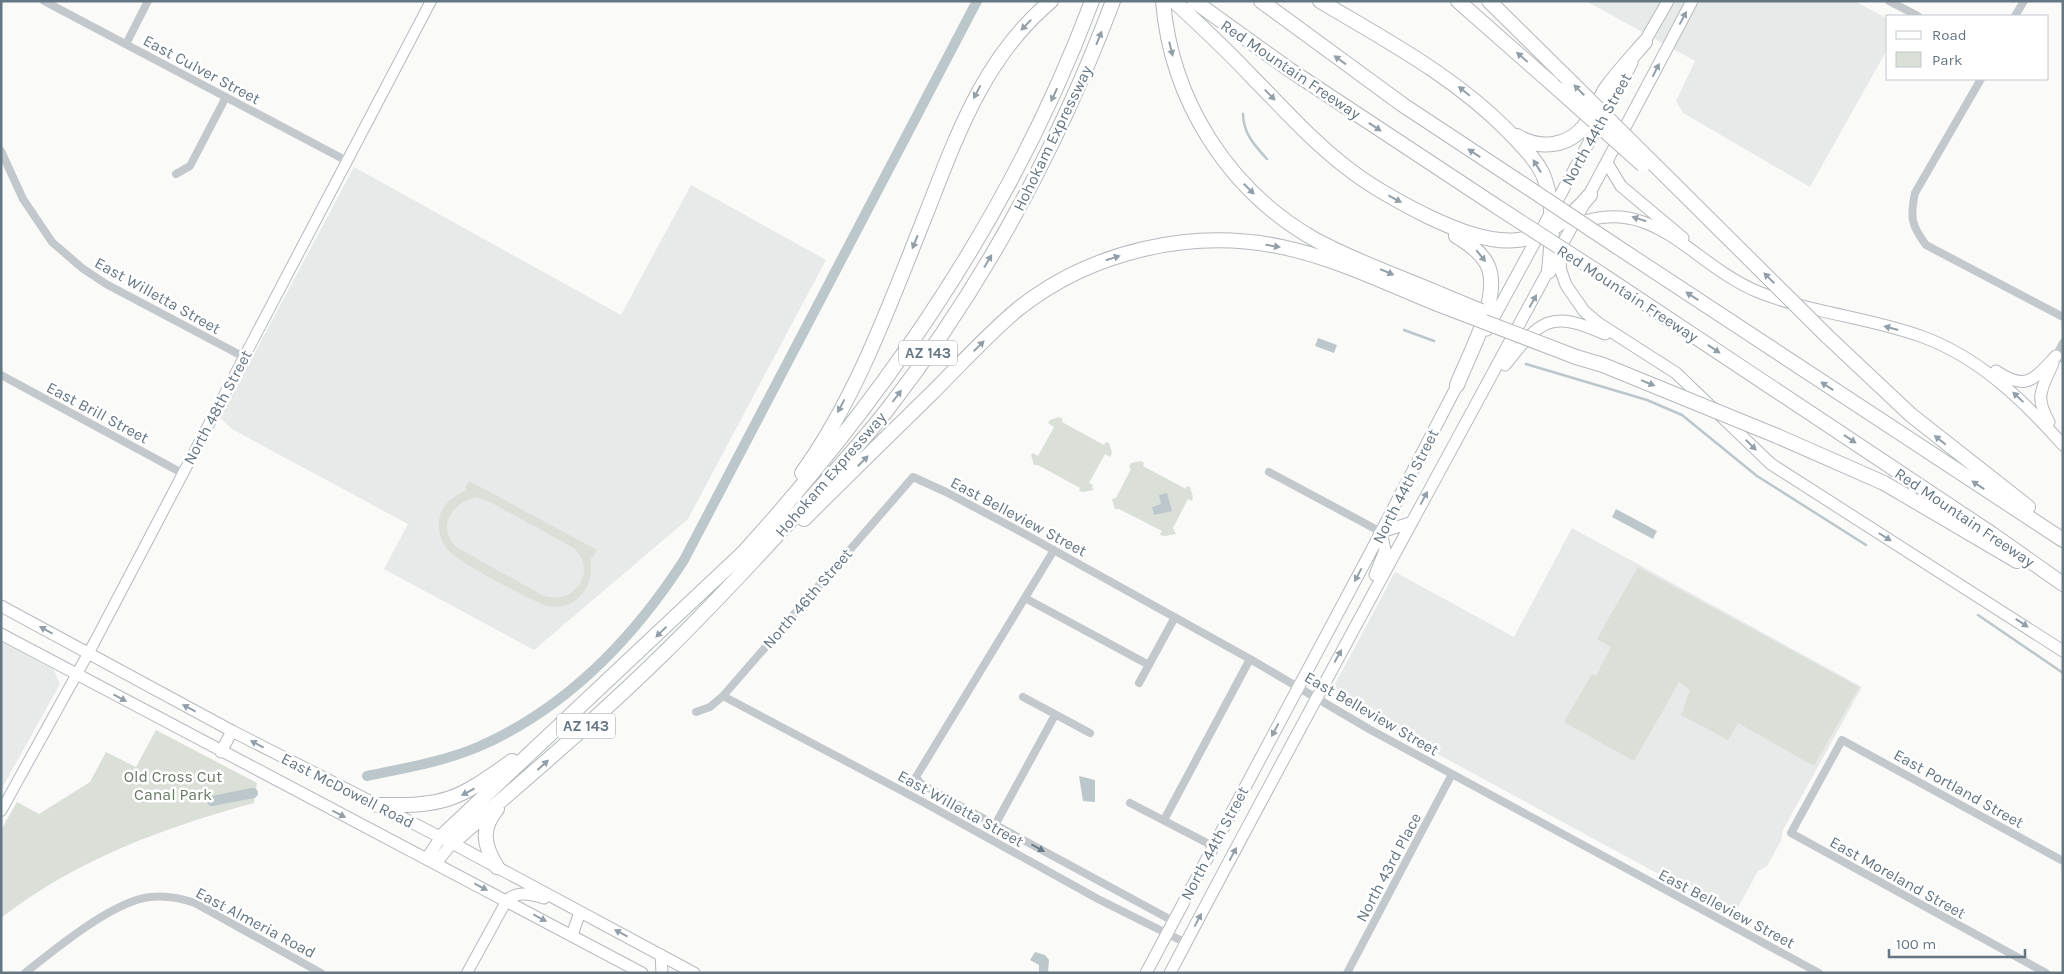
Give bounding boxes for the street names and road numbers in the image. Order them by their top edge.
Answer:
street label: Red Mountain Freeway [1217,16,1365,124]
street label: East Culver Street [140,31,264,108]
street label: Hohokam Expressway [1009,62,1096,214]
street label: North 44th Street [1558,69,1635,189]
street label: Red Mountain Freeway [1554,241,1702,346]
street label: East Willetta Street [92,253,224,338]
road number: AZ 143 [899,340,957,366]
street label: North 48th Street [179,347,256,468]
street label: East Brill Street [43,377,152,447]
street label: Hohokam Expressway [771,407,890,541]
street label: North 44th Street [1368,426,1443,547]
street label: Red Mountain Freeway [1891,464,2039,572]
street label: East Belleview Street [947,472,1090,560]
street label: North 46th Street [759,544,856,652]
street label: East Belleview Street [1301,667,1442,760]
road number: AZ 143 [557,714,615,738]
street label: East Portland Street [1890,745,2027,832]
street label: East McDowell Road [278,749,417,832]
street label: East Willetta Street [895,766,1027,851]
street label: North 44th Street [1176,783,1252,903]
street label: North 43rd Place [1352,809,1425,925]
street label: East Moreland Street [1826,832,1969,923]
street label: East Belleview Street [1655,864,1798,952]
street label: East Almeria Road [193,883,319,962]

